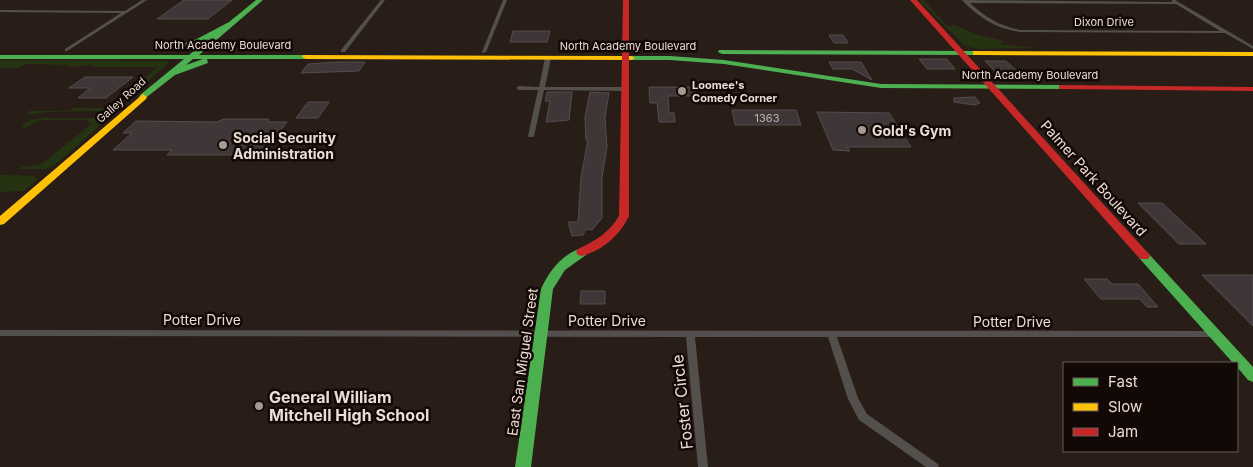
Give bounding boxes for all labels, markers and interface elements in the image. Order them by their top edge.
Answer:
street label: Dixon Drive [1074,15,1134,29]
street label: North Academy Boulevard [155,38,291,52]
street label: North Academy Boulevard [560,39,696,53]
street label: North Academy Boulevard [962,68,1098,82]
street label: Galley Road [93,74,149,126]
place label: Loomee's Comedy Corner [692,78,778,105]
marker: Loomee's Comedy Corner [676,85,688,97]
house number: 1363 [755,111,780,125]
street label: Palmer Park Boulevard [1037,117,1151,239]
place label: Gold's Gym [872,122,951,139]
marker: Gold's Gym [856,124,868,136]
place label: Social Security Administration [233,129,337,162]
marker: Social Security Administration [217,139,229,151]
street label: East San Miguel Street [503,287,541,437]
street label: Potter Drive [163,311,241,328]
street label: Potter Drive [568,312,646,329]
street label: Potter Drive [973,313,1051,330]
street label: Foster Circle [667,353,697,451]
legend [1063,362,1238,452]
text: Fast [1108,372,1138,391]
place label: General William Mitchell High School [269,387,429,425]
text: Slow [1108,397,1142,416]
marker: General William Mitchell High School [253,400,265,412]
text: Jam [1108,422,1138,441]

